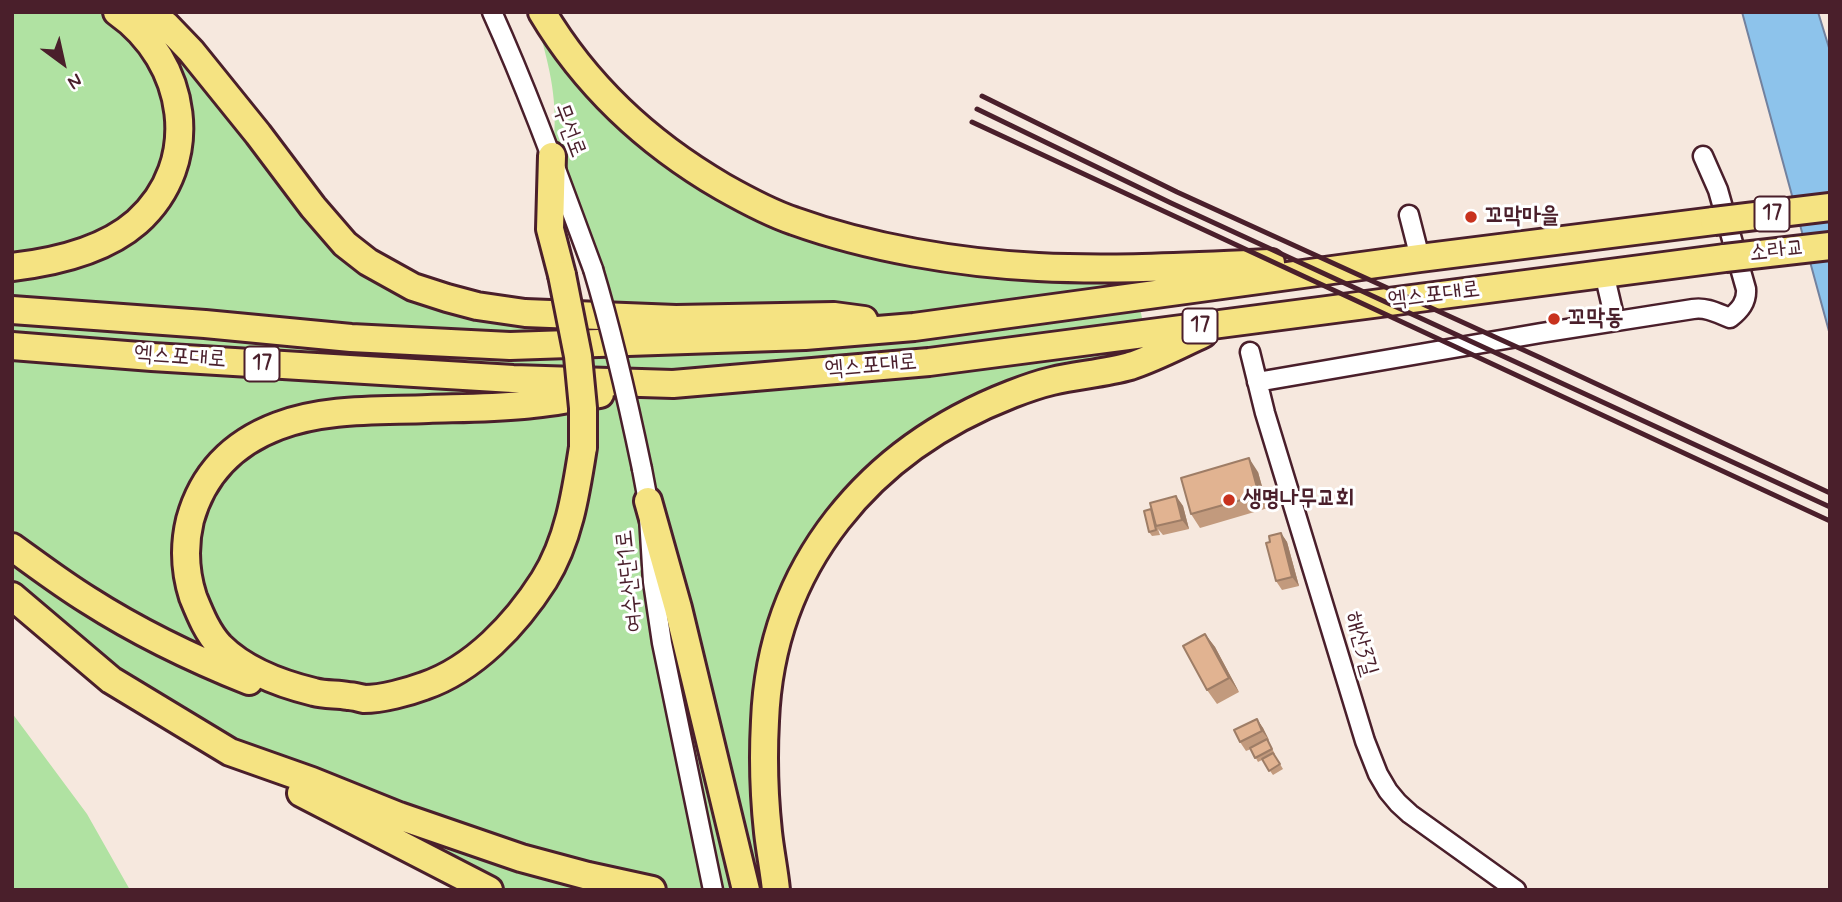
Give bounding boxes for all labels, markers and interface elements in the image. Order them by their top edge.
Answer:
north arrow [28,28,98,98]
text: N [63,67,87,95]
street label: 무선로 [545,100,591,162]
road number: 17 [1754,196,1790,232]
place label: 꼬막마을 [1485,203,1559,231]
marker: 꼬막마을 [1463,209,1479,225]
street label: 소라교 [1748,235,1806,269]
street label: 엑스포대로 [1386,277,1482,315]
place label: 꼬막동 [1568,305,1624,333]
road number: 17 [1182,308,1218,344]
marker: 꼬막동 [1546,311,1562,327]
street label: 엑스포대로 [133,341,227,375]
road number: 17 [244,346,280,382]
street label: 엑스포대로 [824,349,918,385]
place label: 생명나무교회 [1243,486,1354,514]
marker: 생명나무교회 [1221,492,1237,508]
street label: 여수산단1로 [612,528,650,634]
street label: 해산3길 [1338,609,1382,679]

